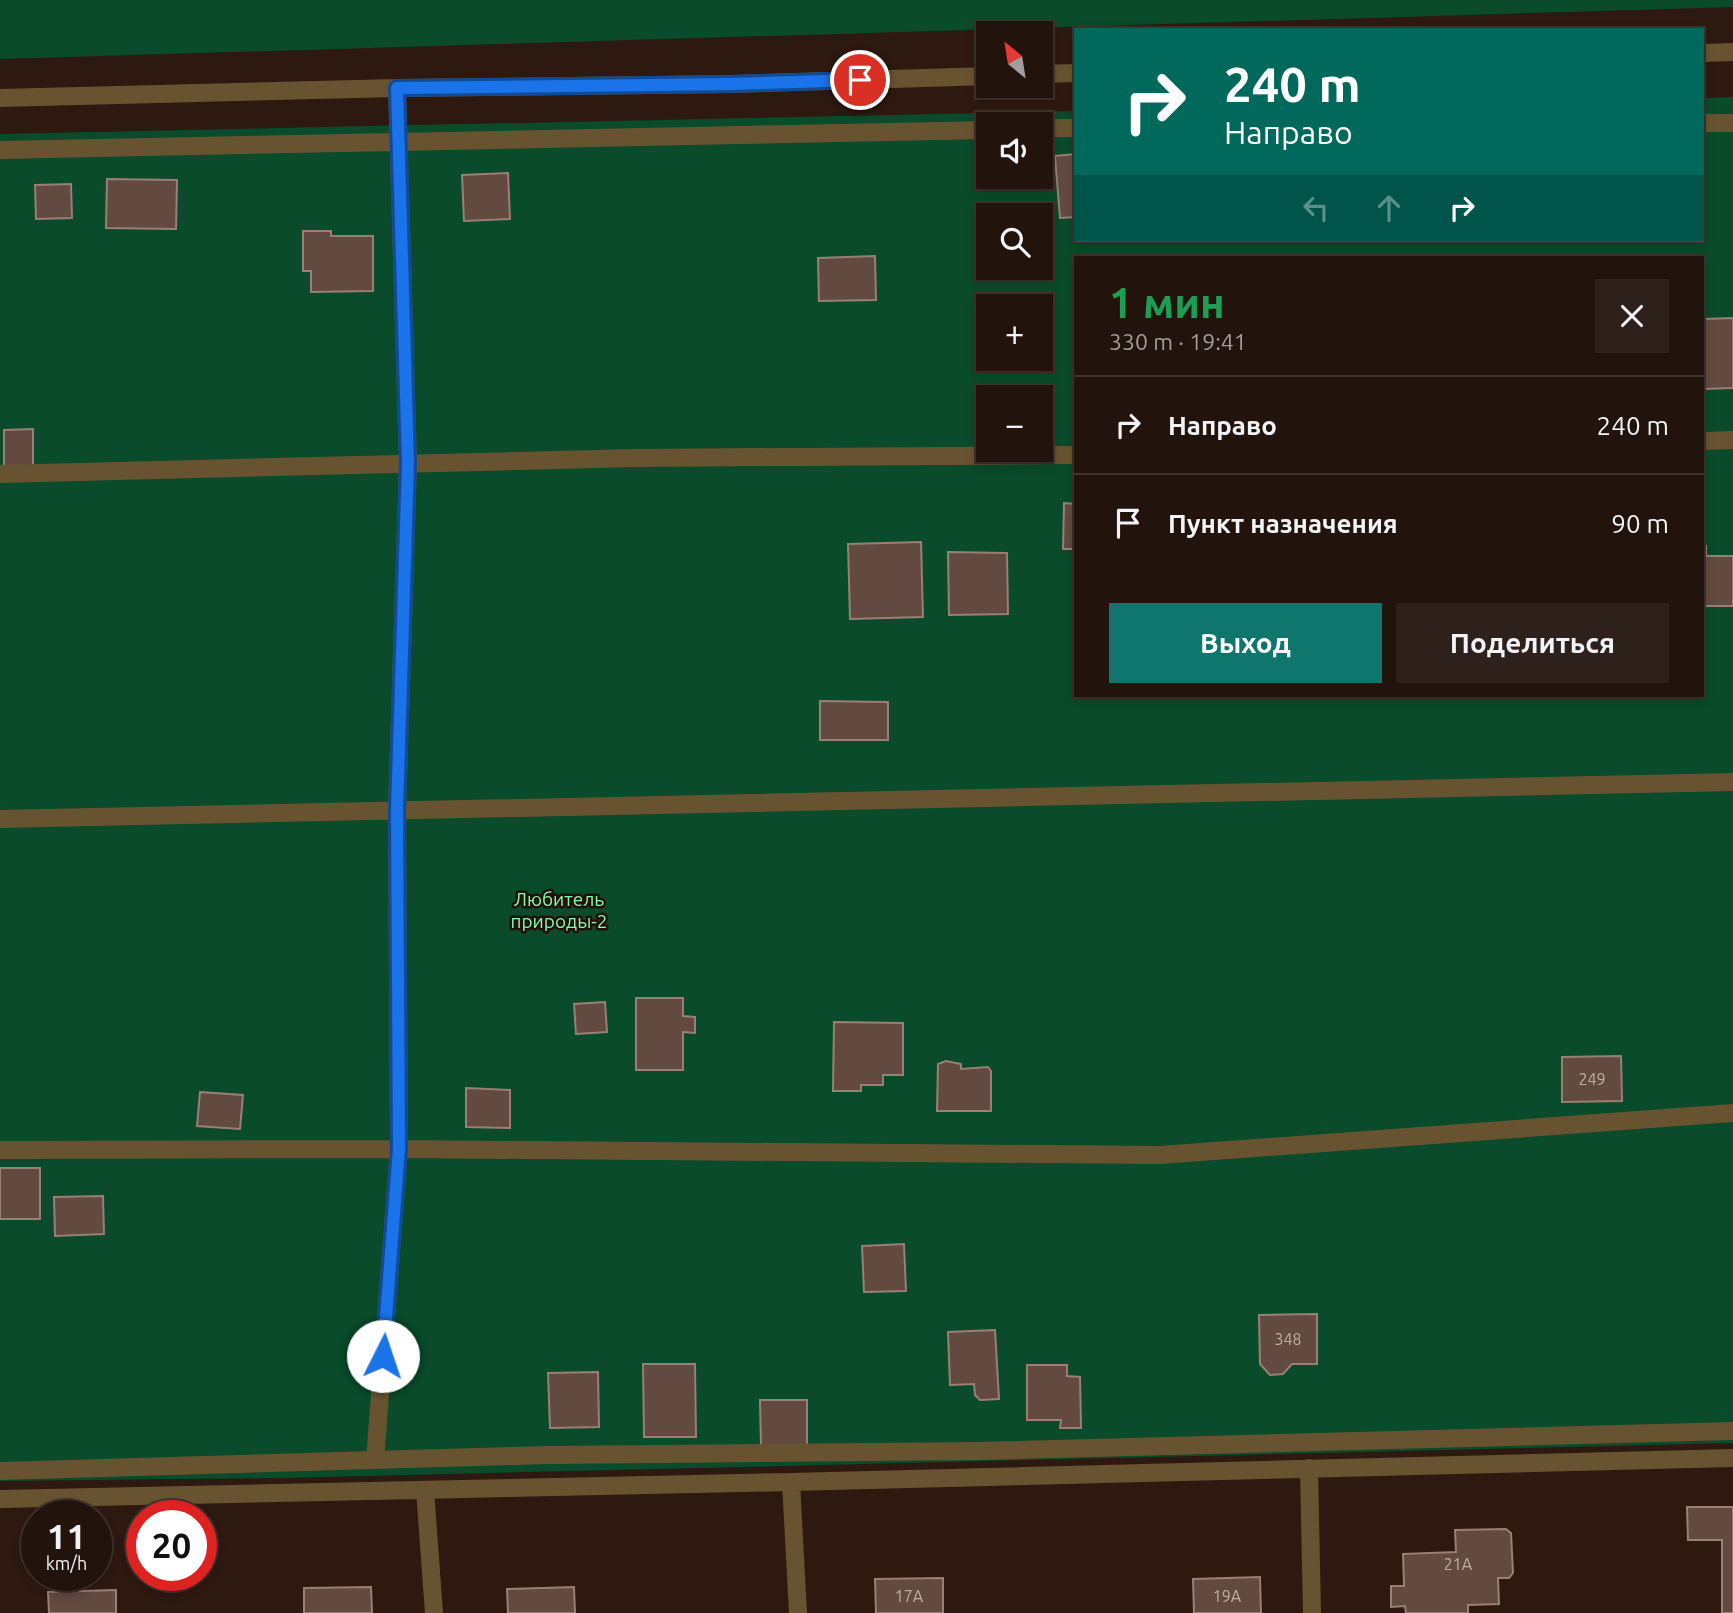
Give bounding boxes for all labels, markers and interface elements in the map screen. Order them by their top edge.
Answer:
north arrow [976,21,1054,98]
map controls [976,21,1053,462]
pin [830,50,890,110]
icon: right [1109,56,1200,147]
text: 240 m [1224,56,1361,111]
icon: arrive [841,61,879,99]
button: sound [976,112,1053,189]
text: Направо [1224,114,1353,150]
icon: left [1297,189,1335,227]
icon: ahead [1370,189,1408,227]
icon: right [1443,189,1481,227]
button: search [976,203,1053,280]
text: 1 мин [1109,279,1225,326]
button: close [1595,279,1669,353]
button: + [976,294,1053,371]
text: 330 m · 19:41 [1109,329,1247,354]
button: − [976,385,1053,462]
icon: right [1109,406,1147,444]
text: Направо [1168,411,1277,440]
text: 240 m [1597,411,1669,440]
icon: arrive [1109,504,1147,542]
text: Пункт назначения [1168,509,1398,538]
text: 90 m [1611,509,1669,538]
button: Выход [1109,603,1382,683]
button: Поделиться [1396,603,1669,683]
park label: Любитель природы-2 [511,888,608,932]
house number: 249 [1578,1070,1606,1088]
position arrow [346,1319,420,1393]
house number: 348 [1274,1330,1302,1348]
speed limit sign: 20 [126,1500,217,1591]
text: 11 [47,1516,86,1556]
text: km/h [46,1553,87,1573]
house number: 21А [1444,1555,1473,1573]
house number: 17А [895,1587,924,1605]
house number: 19А [1213,1587,1242,1605]

